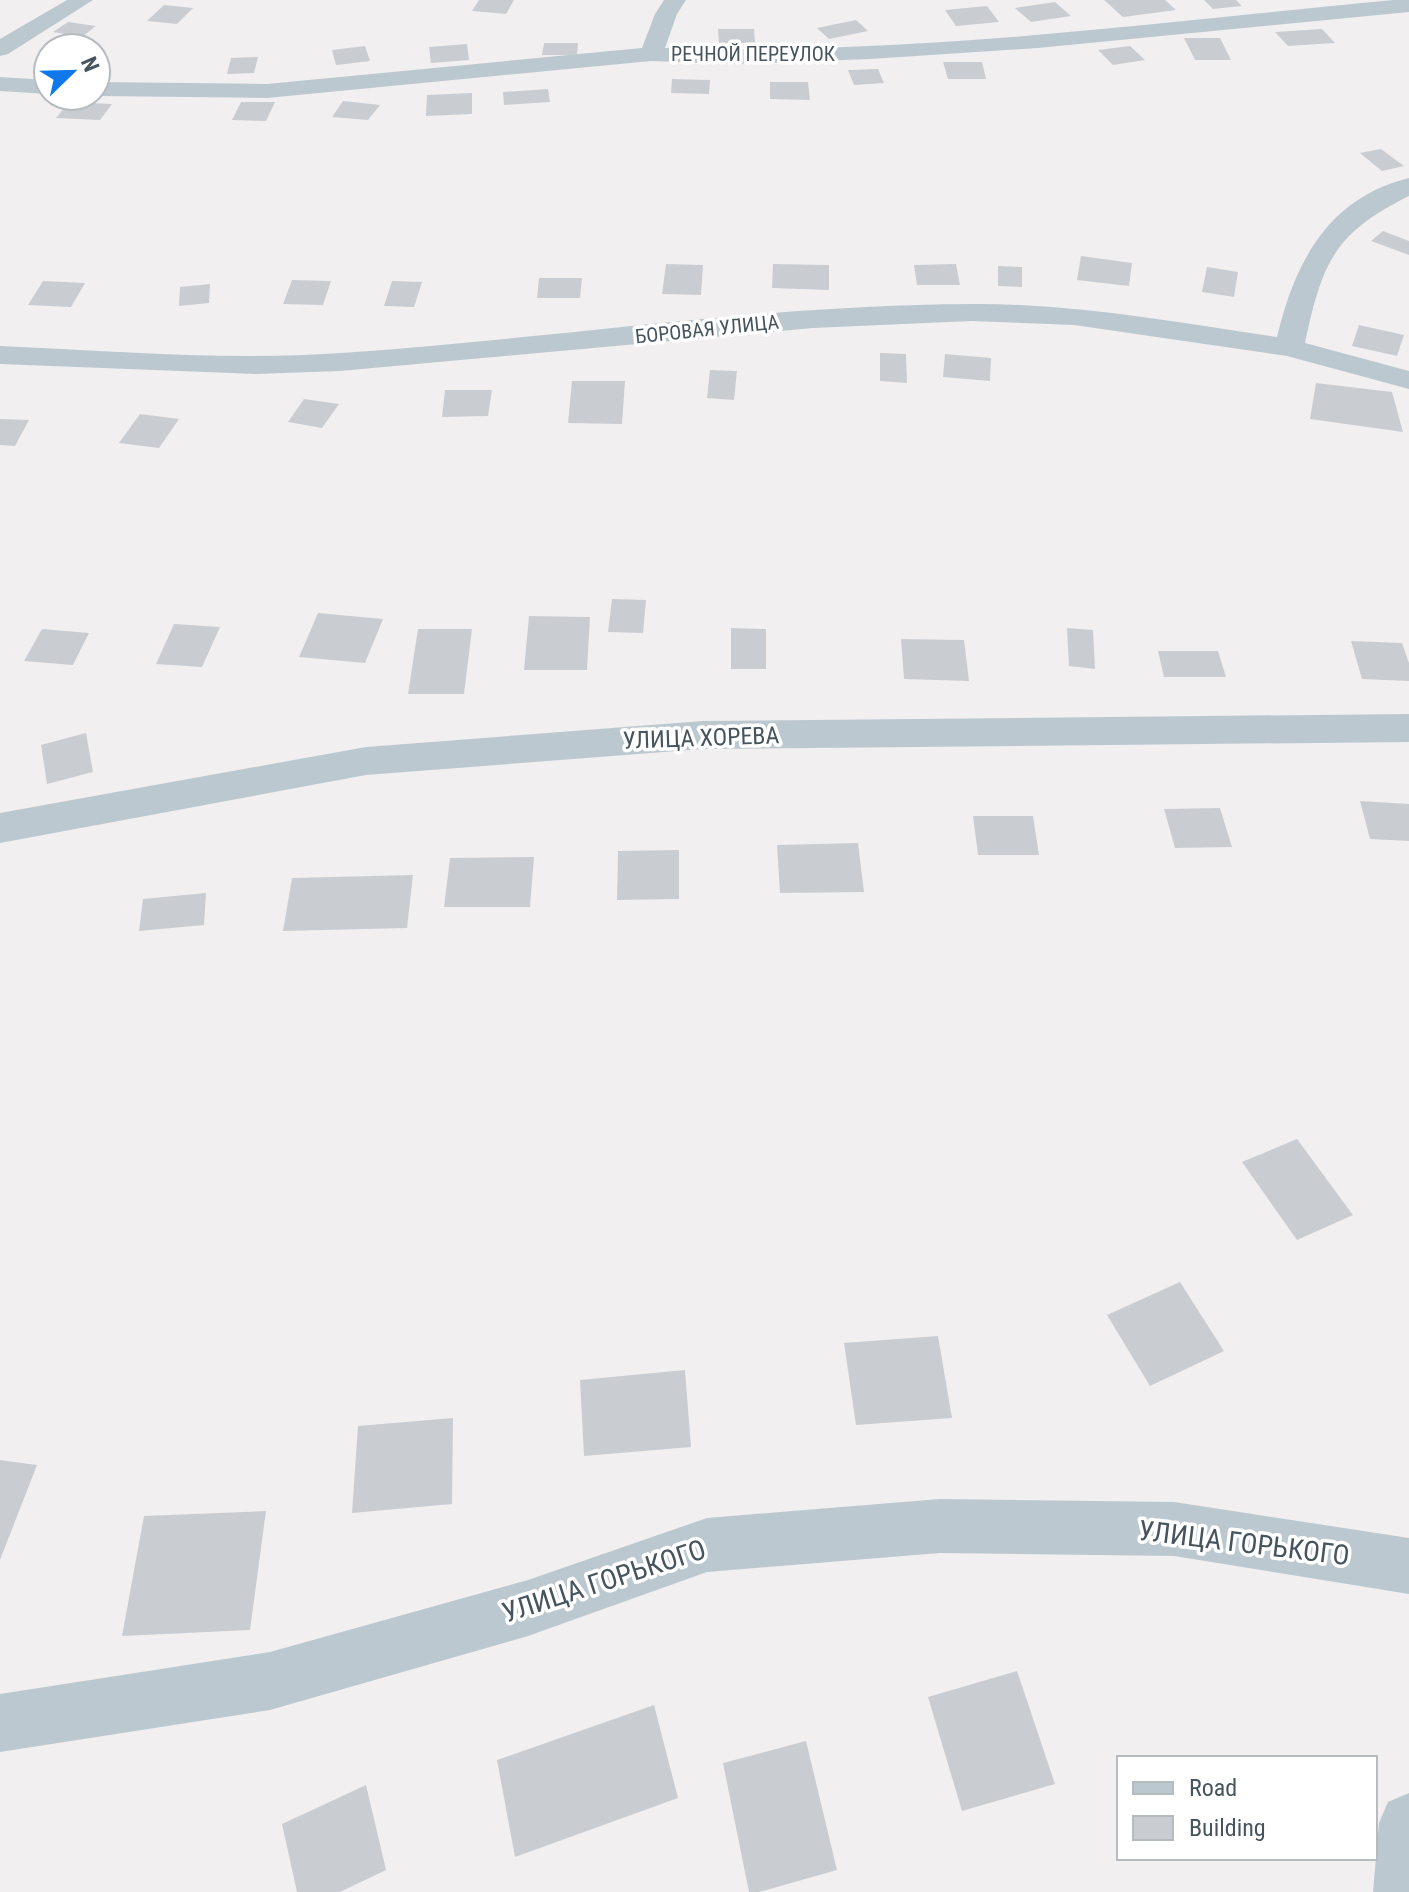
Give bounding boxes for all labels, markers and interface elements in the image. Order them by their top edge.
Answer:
north arrow [32,32,112,112]
street label: РЕЧНОЙ ПЕРЕУЛОК [671,42,836,66]
text: N [76,53,104,75]
street label: БОРОВАЯ УЛИЦА [634,309,780,348]
street label: УЛИЦА ХОРЕВА [622,721,780,755]
street label: УЛИЦА ГОРЬКОГО [1137,1514,1351,1572]
street label: УЛИЦА ГОРЬКОГО [498,1533,710,1629]
legend [1117,1756,1377,1860]
text: Road [1189,1774,1237,1802]
text: Building [1189,1814,1266,1842]

